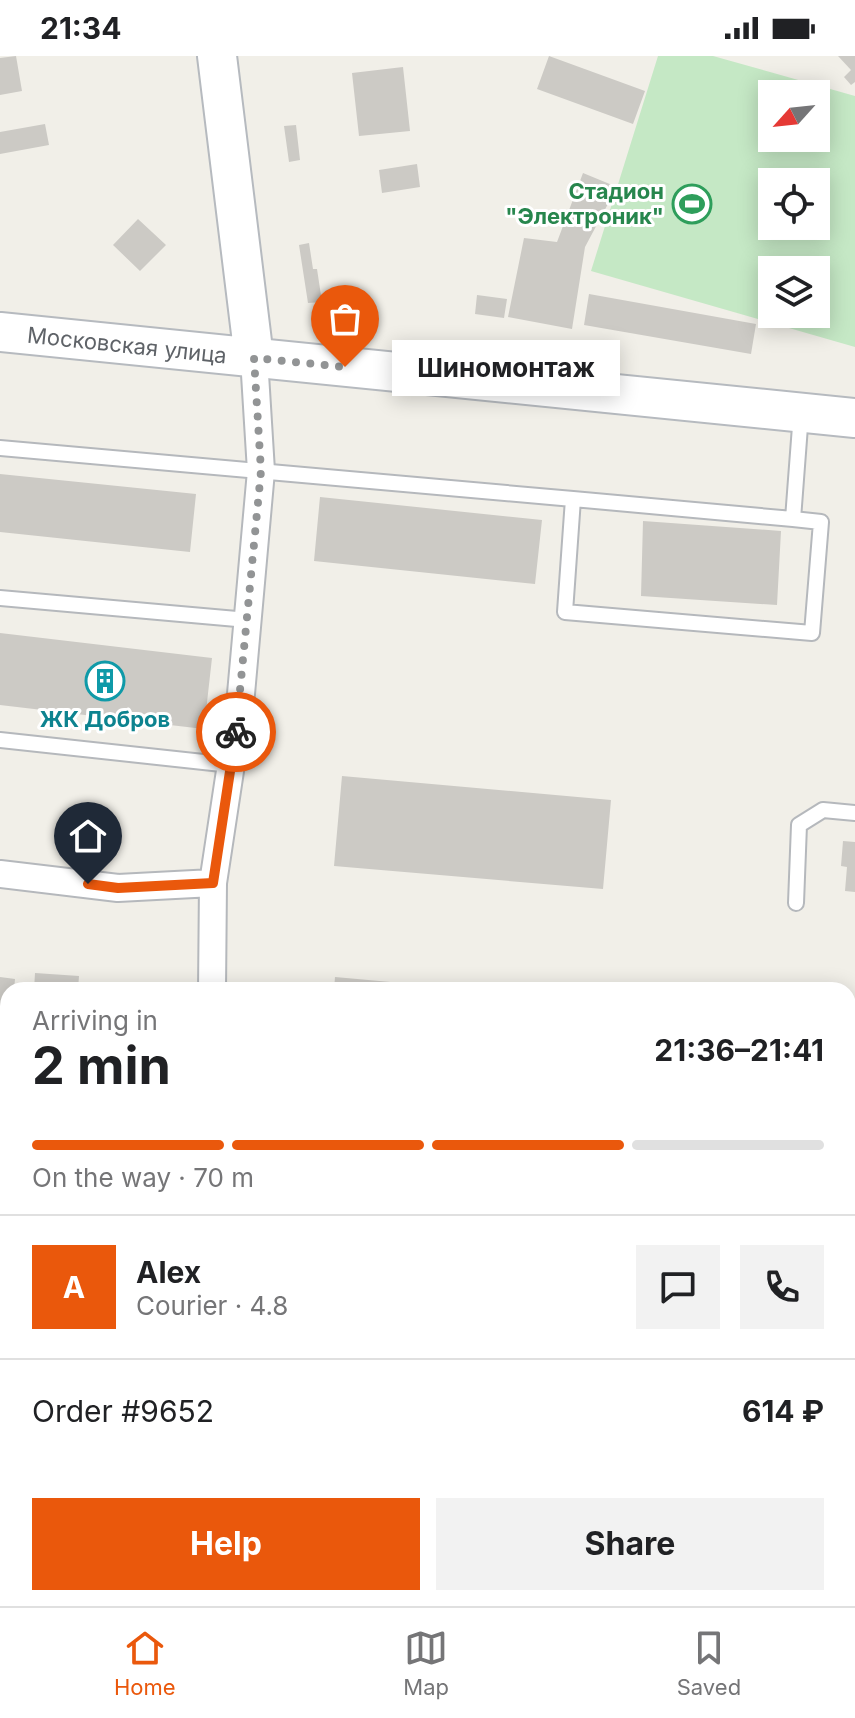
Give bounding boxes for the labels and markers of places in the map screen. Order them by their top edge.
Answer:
place label: Стадион "Электроник" [505,178,664,229]
sports icon: Стадион "Электроник" [671,183,713,225]
pin [311,285,379,367]
callout: Шиномонтаж [393,339,621,395]
building icon: ЖК Добров [84,660,126,702]
place label: ЖК Добров [40,706,170,732]
pin [54,802,122,884]

